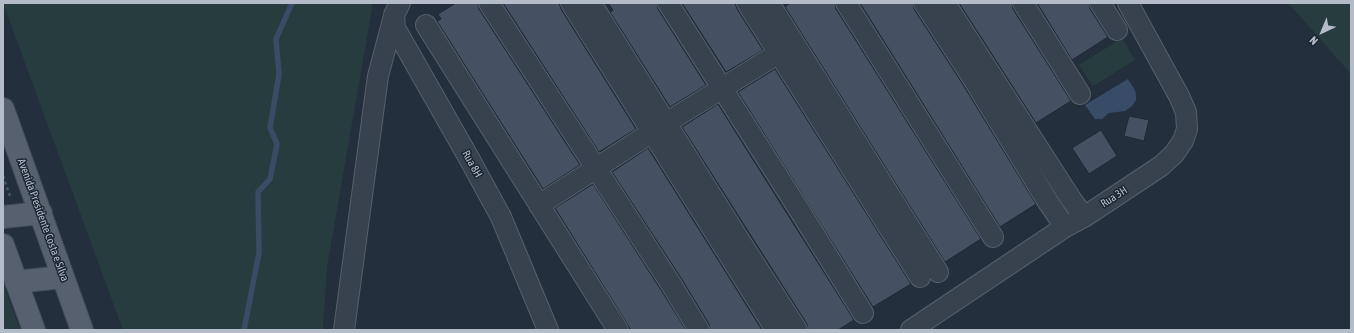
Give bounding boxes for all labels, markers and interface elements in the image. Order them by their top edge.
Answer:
north arrow [1302,12,1342,52]
text: N [1307,34,1320,47]
street label: Rua 8H [459,148,485,180]
street label: Avenida Presidente Costa e Silva [15,157,71,283]
street label: Rua 3H [1098,184,1130,210]

